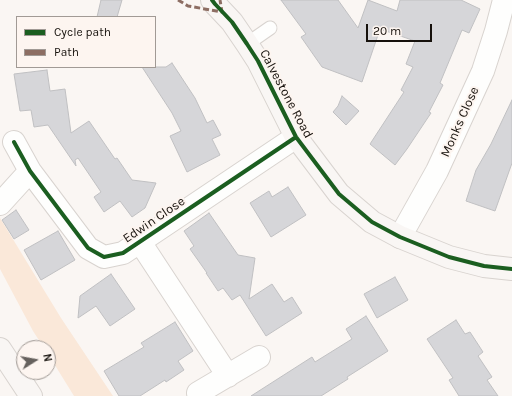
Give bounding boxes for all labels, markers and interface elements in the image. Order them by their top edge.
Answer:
legend [16,16,156,68]
scale bar [368,16,434,42]
text: 20 m [373,24,401,38]
text: Cycle path [54,25,111,39]
text: Path [54,45,79,59]
street label: Calvestone Road [256,47,316,141]
street label: Monks Close [438,84,482,160]
street label: Edwin Close [120,194,188,246]
north arrow [16,340,56,380]
text: N [40,353,54,363]

